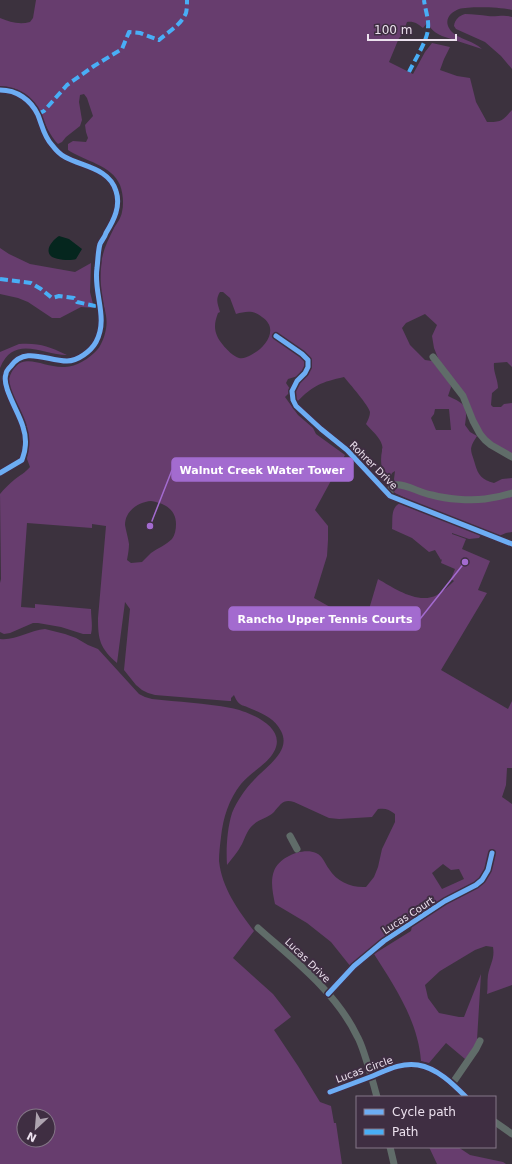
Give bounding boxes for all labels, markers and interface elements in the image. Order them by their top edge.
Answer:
scale bar [368,16,456,42]
text: 100 m [374,23,412,37]
street label: Rohrer Drive [348,439,400,491]
callout: Walnut Creek Water Tower [172,458,353,481]
text: Walnut Creek Water Tower [179,464,345,477]
callout: Rancho Upper Tennis Courts [229,607,420,630]
text: Rancho Upper Tennis Courts [238,613,413,626]
street label: Lucas Court [380,895,436,936]
street label: Lucas Drive [283,936,332,985]
street label: Lucas Circle [334,1054,394,1085]
legend [356,1096,496,1148]
text: Cycle path [392,1105,456,1119]
north arrow [16,1108,56,1148]
text: Path [392,1125,418,1139]
text: N [25,1129,39,1144]

